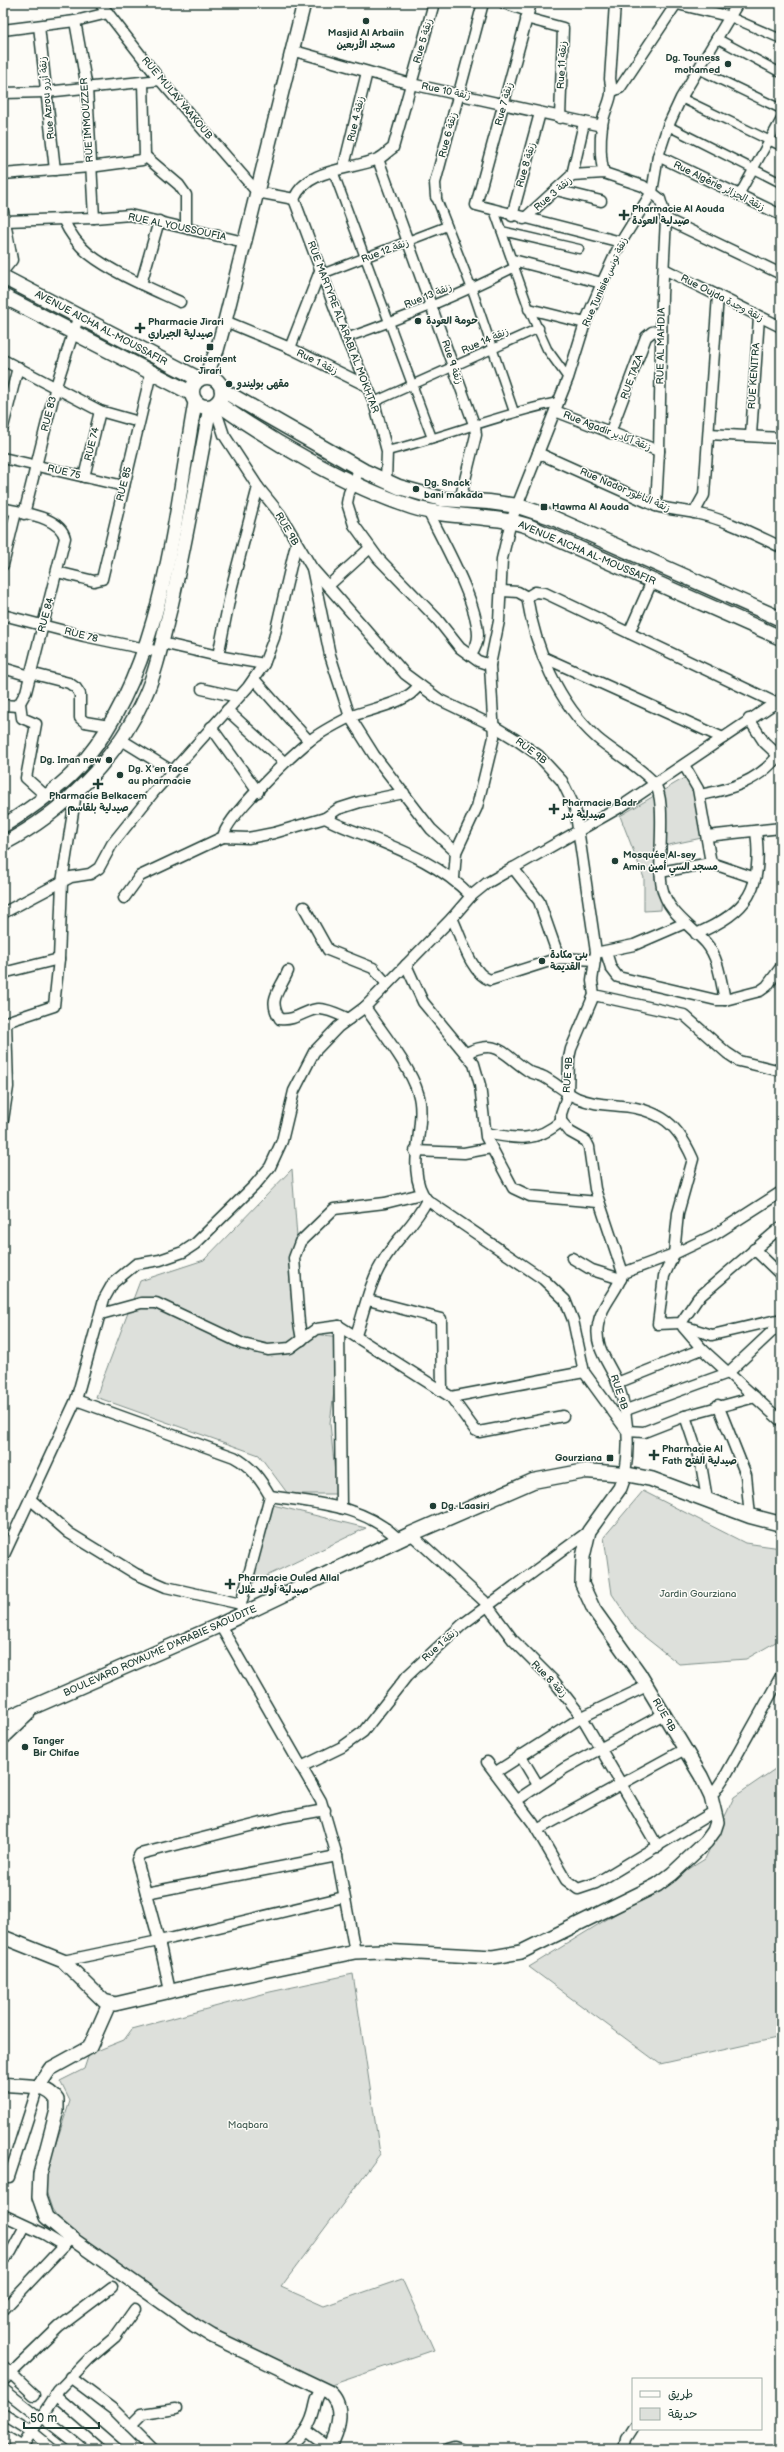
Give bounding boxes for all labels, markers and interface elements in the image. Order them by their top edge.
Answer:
marker: Masjid Al Arbaiin مسجد الأربعين [361,16,371,26]
street label: Rue 5 زنقة [411,17,435,65]
place label: Masjid Al Arbaiin مسجد الأربعين [328,27,405,51]
street label: Rue 11 زنقة [555,40,569,89]
place label: Dg. Touness mohamed [665,52,720,76]
street label: RUE MULAY YAAKOUB [139,54,215,142]
street label: Rue Azrou زنقة أزرو [37,56,57,140]
marker: Dg. Touness mohamed [723,59,733,69]
street label: RUE IMMOUZZER [78,77,96,163]
street label: Rue 10 زنقة [420,80,472,102]
street label: Rue 7 زنقة [492,81,516,127]
street label: Rue 4 زنقة [345,95,367,143]
street label: Rue 6 زنقة [436,111,460,159]
street label: Rue 8 زنقة [514,141,538,189]
street label: Rue Algérie زنقة الجزائر [671,159,767,213]
street label: Rue 3 زنقة [531,174,575,214]
place label: Pharmacie Al Aouda صيدلية العودة [632,203,725,228]
marker: Pharmacie Al Aouda صيدلية العودة [619,210,629,220]
street label: RUE AL YOUSSOUFIA [127,211,228,243]
street label: Rue Tunisie زنقة تونس [580,235,630,329]
street label: Rue 12 زنقة [359,236,411,266]
street label: RUE MARTYRE AL ARABI AL MOKHTAR [305,239,381,415]
street label: Rue Oujda زنقة وجدة [679,272,766,324]
street label: Rue 13 زنقة [402,281,454,311]
street label: AVENUE AICHA AL-MOUSSAFIR [33,288,169,368]
street label: RUE AL MAHDIA [654,307,668,385]
place label: حومة العودة [426,315,478,328]
place label: Pharmacie Jirari صيدلية الجيراري [148,316,224,342]
marker: حومة العودة [413,316,423,326]
marker: Pharmacie Jirari صيدلية الجيراري [135,323,145,333]
street label: Rue 14 زنقة [460,325,511,357]
street label: Rue 9 زنقة [439,338,465,386]
street label: RUE KENITRA [746,341,762,410]
marker: Croisement Jirari [205,342,215,352]
street label: Rue 1 زنقة [294,347,340,377]
street label: RUE TAZA [618,352,646,401]
place label: Croisement Jirari [184,353,237,377]
place label: مقهى بوليندو [236,378,289,390]
marker: مقهى بوليندو [224,379,234,389]
street label: RUE 83 [39,395,59,433]
street label: Rue Agadir زنقة أكادير [561,409,653,453]
street label: RUE 74 [82,426,102,462]
street label: RUE 75 [46,462,82,482]
street label: RUE 85 [114,465,134,503]
street label: Rue Nador زنقة الناظور [578,466,672,515]
place label: Dg. Snack bani makada [424,477,483,501]
marker: Dg. Snack bani makada [411,484,421,494]
place label: Hawma Al Aouda [552,501,629,513]
marker: Hawma Al Aouda [539,502,549,512]
street label: RUE 9B [273,510,301,548]
street label: AVENUE AICHA AL-MOUSSAFIR [517,519,657,587]
street label: RUE 84 [36,596,56,634]
street label: RUE 78 [63,625,99,645]
street label: RUE 9B [513,735,549,767]
place label: Dg. Iman new [40,754,101,766]
marker: Dg. Iman new [104,755,114,765]
place label: Dg. X en face au pharmacie [128,763,191,787]
marker: Dg. X en face au pharmacie [115,770,125,780]
marker: Pharmacie Belkacem صيدلية بلقاسم [93,779,103,789]
place label: Pharmacie Belkacem صيدلية بلقاسم [49,790,147,815]
place label: Pharmacie Badr صيدلية بدر [561,797,638,821]
marker: Pharmacie Badr صيدلية بدر [549,804,559,814]
place label: Mosquée Al-sey Amin مسجد السي أمين [622,849,718,876]
marker: Mosquée Al-sey Amin مسجد السي أمين [610,856,620,866]
place label: بني مكادة القديمة [550,949,588,973]
marker: بني مكادة القديمة [537,956,547,966]
street label: RUE 9B [561,1056,575,1094]
street label: RUE 9B [608,1373,630,1411]
place label: Pharmacie Al Fath صيدلية الفتح [662,1443,737,1467]
marker: Pharmacie Al Fath صيدلية الفتح [649,1450,659,1460]
place label: Gourziana [555,1452,602,1464]
marker: Gourziana [605,1453,615,1463]
place label: Dg. Laasiri [441,1500,489,1512]
marker: Dg. Laasiri [428,1501,438,1511]
place label: Pharmacie Ouled Allal صيدلية أولاد علال [238,1572,339,1596]
marker: Pharmacie Ouled Allal صيدلية أولاد علال [225,1579,235,1589]
park label: Jardin Gourziana [659,1588,737,1600]
street label: BOULEVARD ROYAUME D'ARABIE SAOUDITE [62,1603,259,1699]
street label: Rue 1 زنقة [420,1626,461,1664]
street label: Rue 8 زنقة [529,1658,570,1700]
street label: RUE 9B [650,1696,678,1734]
place label: Tanger Bir Chifae [33,1735,79,1759]
marker: Tanger Bir Chifae [20,1742,30,1752]
park label: Maqbara [228,2119,269,2131]
legend [632,2378,762,2430]
text: طريق [668,2387,693,2402]
scale bar [24,2404,99,2430]
text: حديقة [668,2407,697,2422]
text: 50 m [30,2411,57,2426]

